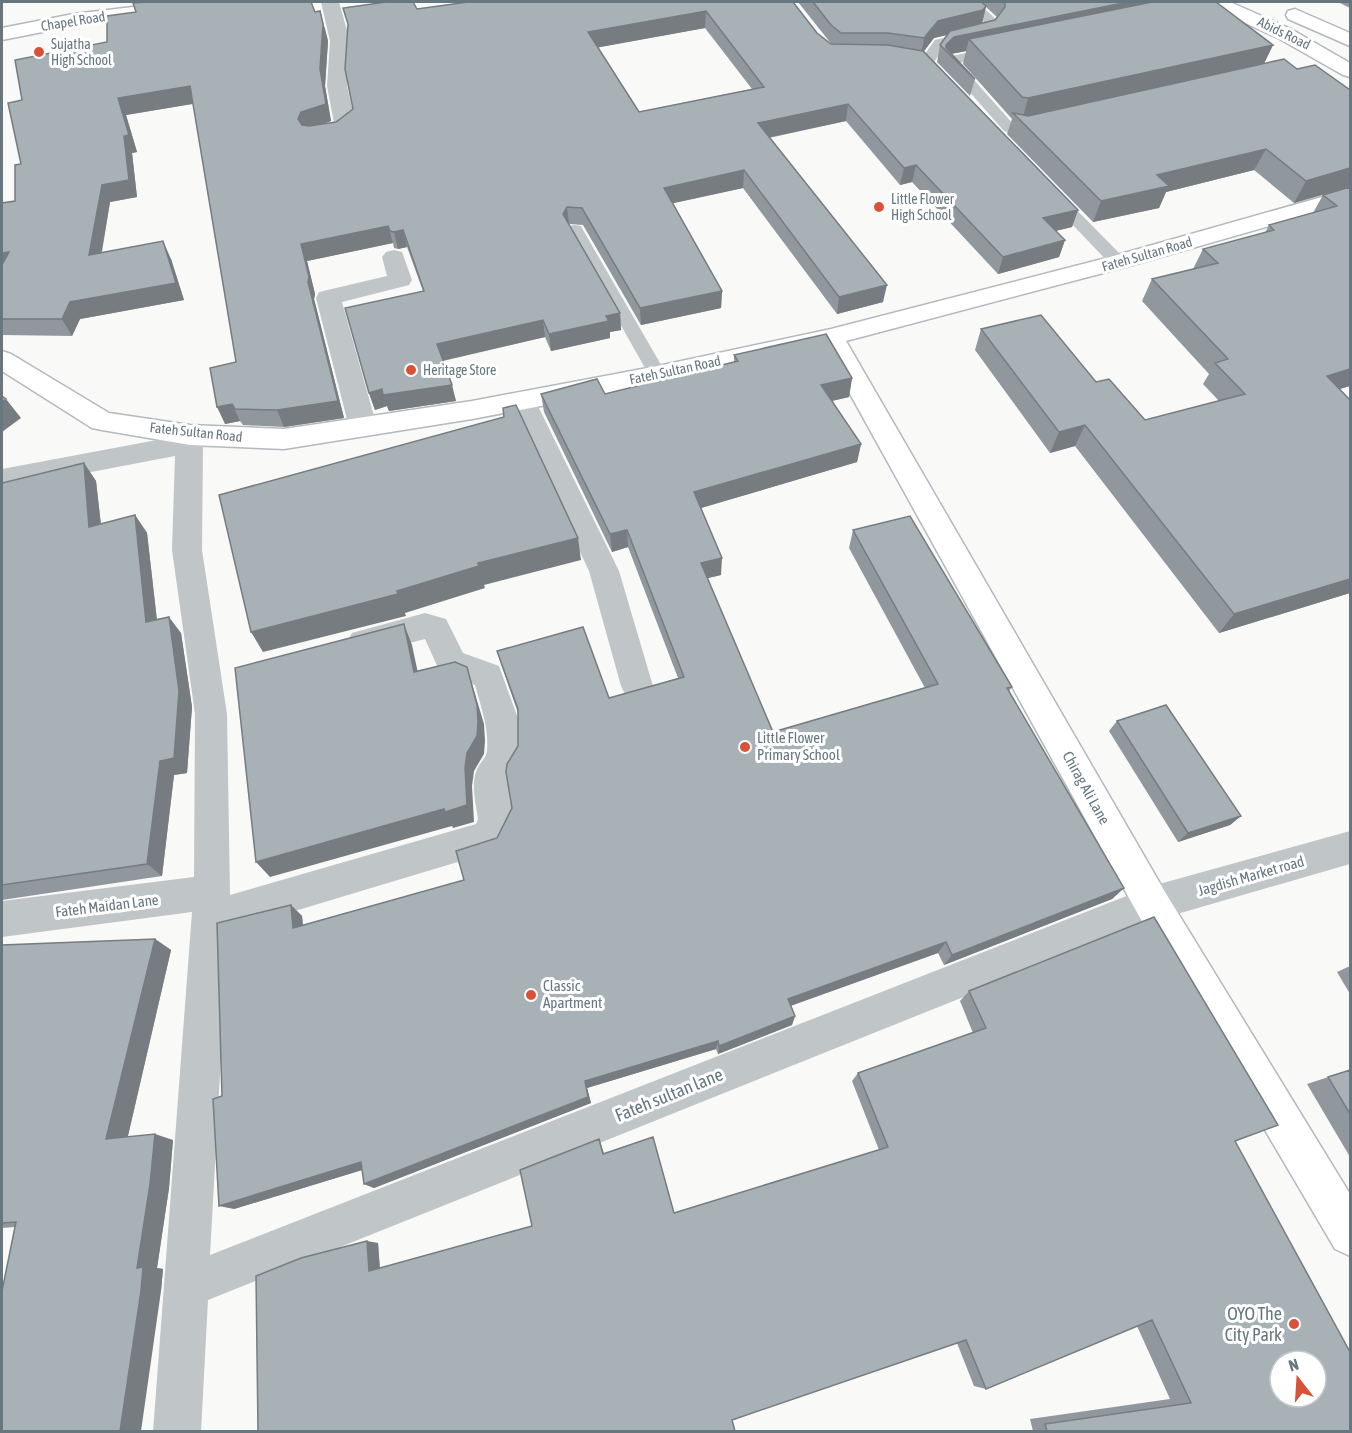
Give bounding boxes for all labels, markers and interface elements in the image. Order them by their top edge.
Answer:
street label: Chapel Road [40,8,106,34]
street label: Abids Road [1255,13,1313,53]
place label: Sujatha High School [51,36,112,68]
marker: Sujatha High School [32,45,46,59]
place label: Little Flower High School [891,191,955,223]
marker: Little Flower High School [872,200,886,214]
street label: Fateh Sultan Road [1100,233,1194,275]
street label: Fateh Sultan Road [628,352,722,388]
place label: Heritage Store [423,362,496,378]
marker: Heritage Store [404,363,418,377]
street label: Fateh Sultan Road [149,419,243,445]
place label: Little Flower Primary School [757,729,840,763]
marker: Little Flower Primary School [738,740,752,754]
street label: Chirag Ali Lane [1059,748,1114,827]
street label: Jagdish Market road [1196,852,1306,899]
street label: Fateh Maidan Lane [54,891,160,920]
place label: Classic Apartment [543,977,602,1011]
marker: Classic Apartment [524,988,538,1002]
street label: Fateh sultan lane [612,1063,726,1126]
place label: OYO The City Park [1225,1303,1282,1345]
marker: OYO The City Park [1287,1317,1301,1331]
north arrow [1268,1349,1328,1409]
text: N [1286,1355,1301,1375]

